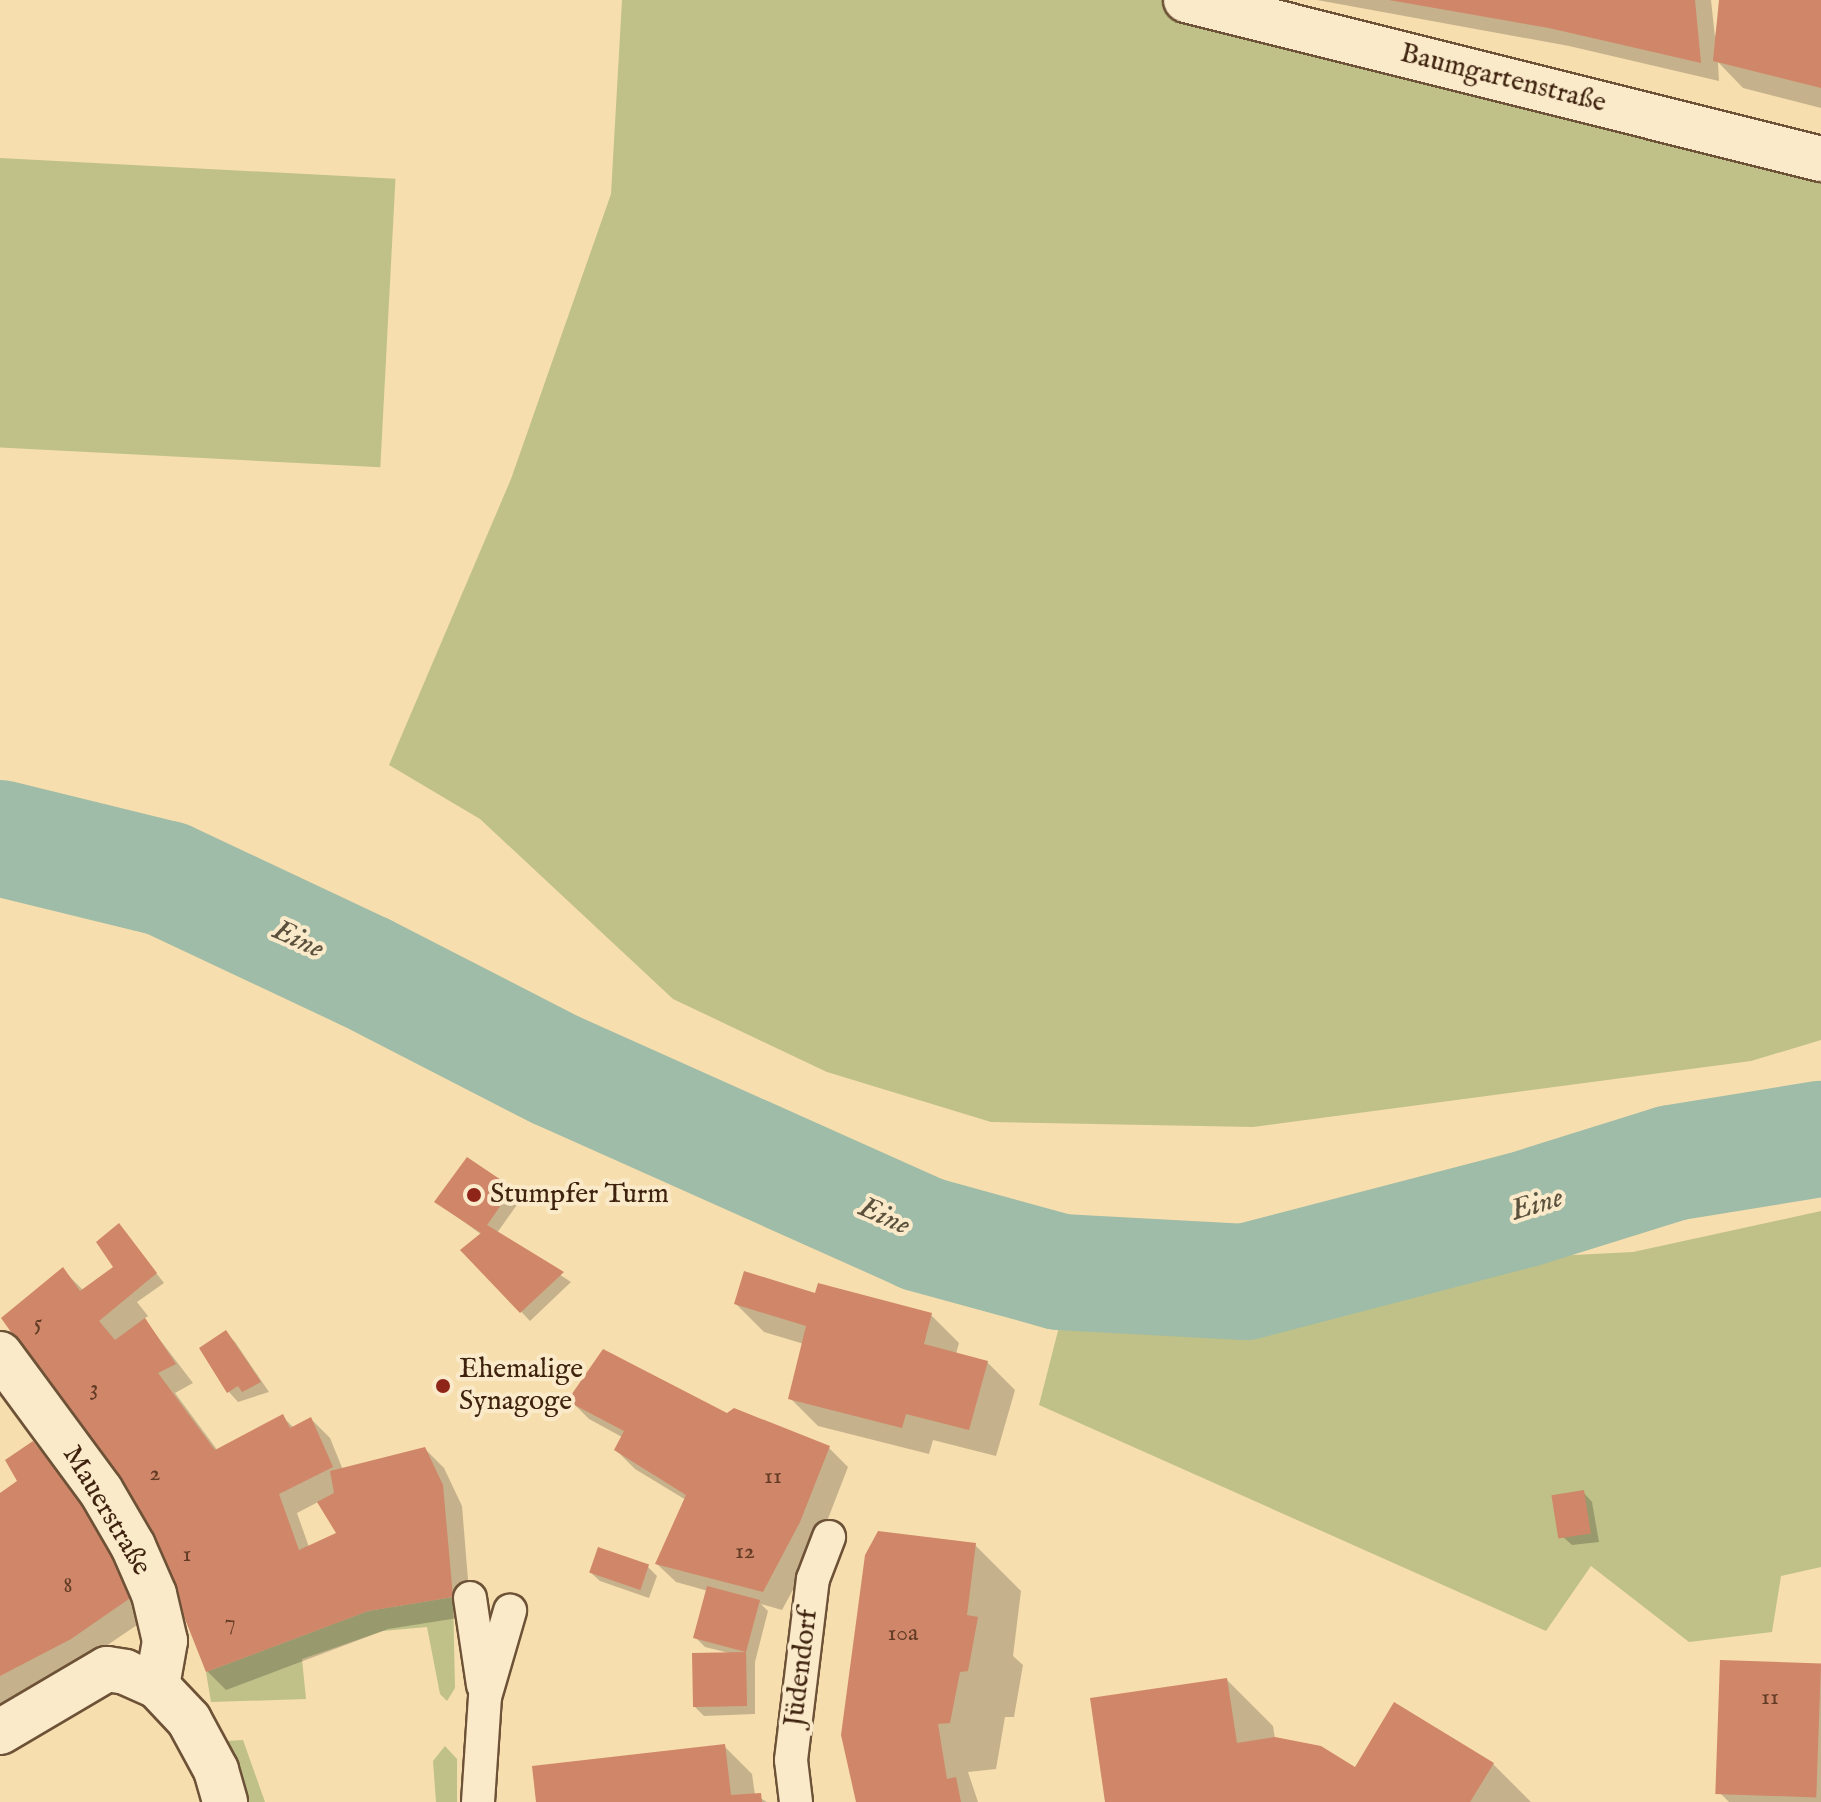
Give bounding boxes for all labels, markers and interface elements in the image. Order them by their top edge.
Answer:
street label: Baumgartenstraße [1397,37,1609,121]
water label: Eine [267,913,329,967]
place label: Stumpfer Turm [490,1178,669,1212]
water label: Eine [1507,1180,1567,1230]
marker: Stumpfer Turm [465,1186,483,1204]
water label: Eine [853,1190,915,1244]
house number: 5 [34,1310,42,1338]
place label: Ehemalige Synagoge [459,1353,583,1419]
house number: 3 [90,1375,98,1403]
marker: Ehemalige Synagoge [434,1377,452,1395]
street label: Mauerstraße [54,1440,158,1582]
house number: 2 [149,1460,161,1488]
house number: 11 [764,1463,782,1491]
house number: 12 [735,1538,755,1566]
house number: 1 [183,1541,191,1569]
house number: 8 [63,1572,73,1600]
street label: Jüdendorf [778,1607,826,1729]
house number: 7 [224,1609,236,1637]
house number: 10a [888,1620,918,1648]
house number: 11 [1761,1684,1779,1712]

